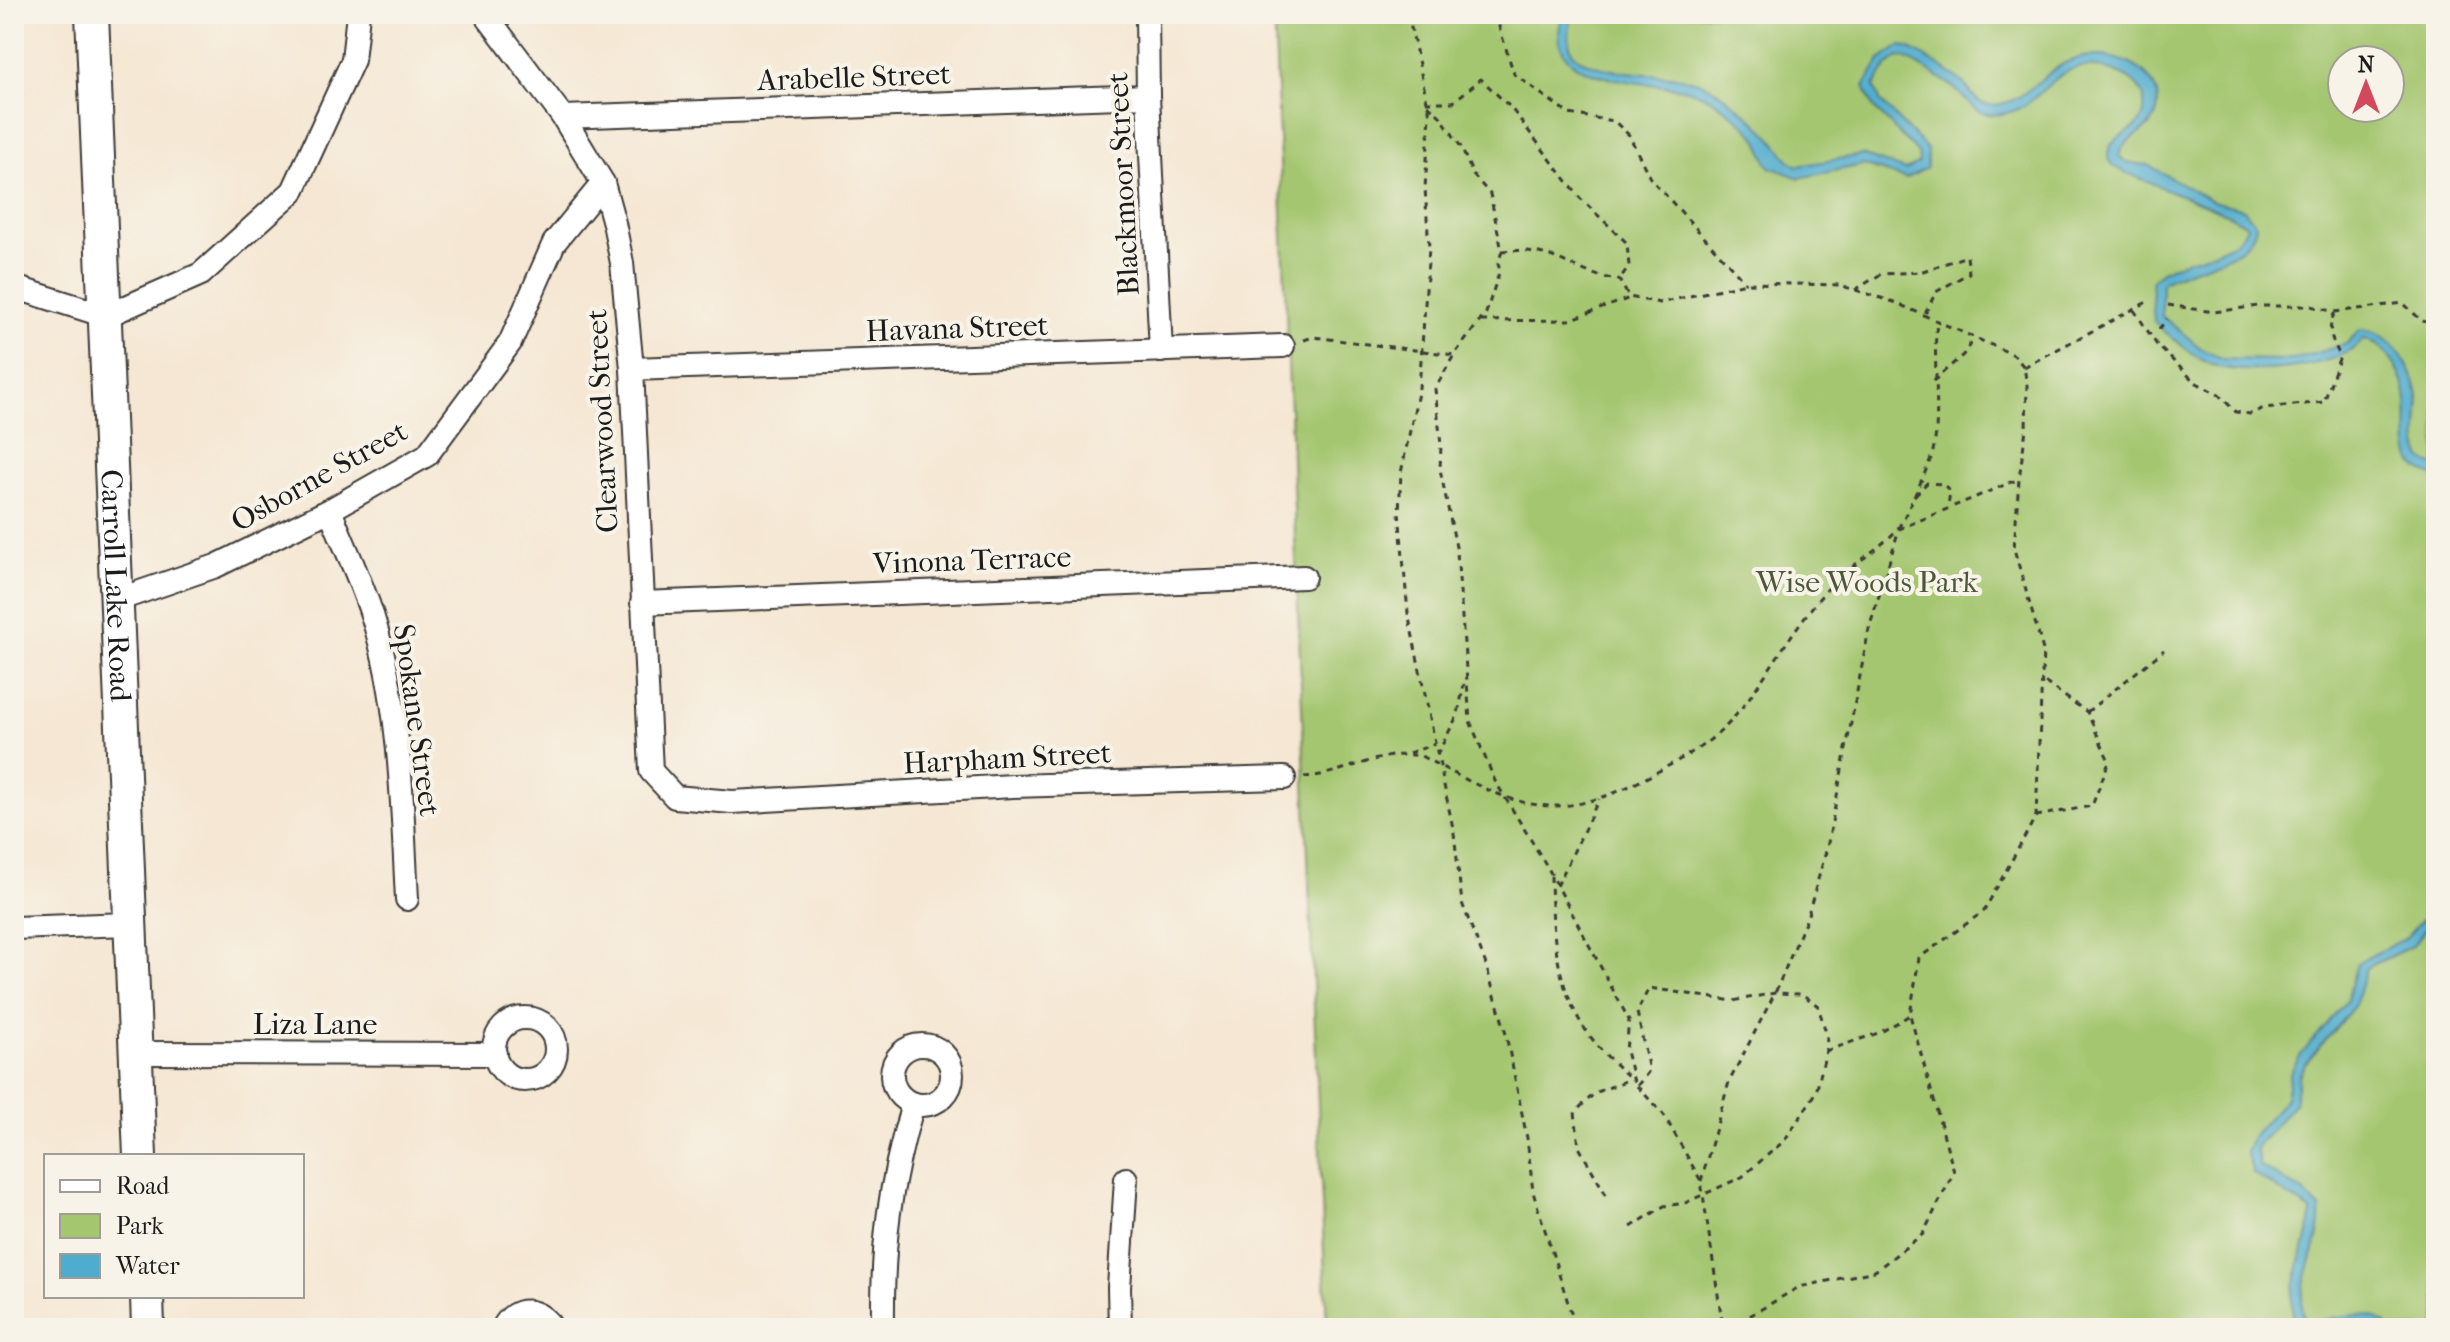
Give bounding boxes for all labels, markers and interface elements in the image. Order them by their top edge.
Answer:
north arrow [2326,44,2406,124]
text: N [2358,52,2375,78]
street label: Arabelle Street [756,57,952,98]
street label: Blackmoor Street [1100,71,1147,297]
street label: Clearwood Street [579,308,626,534]
street label: Havana Street [865,308,1049,349]
street label: Osborne Street [225,413,414,539]
street label: Carroll Lake Road [93,469,138,703]
street label: Vinona Terrace [871,540,1072,581]
park label: Wise Woods Park [1755,565,1978,600]
street label: Spokane Street [386,622,447,819]
street label: Harpham Street [902,736,1112,781]
street label: Liza Lane [253,1007,377,1042]
legend [44,1154,304,1298]
text: Road [116,1172,170,1200]
text: Park [116,1212,164,1240]
text: Water [115,1252,180,1280]

